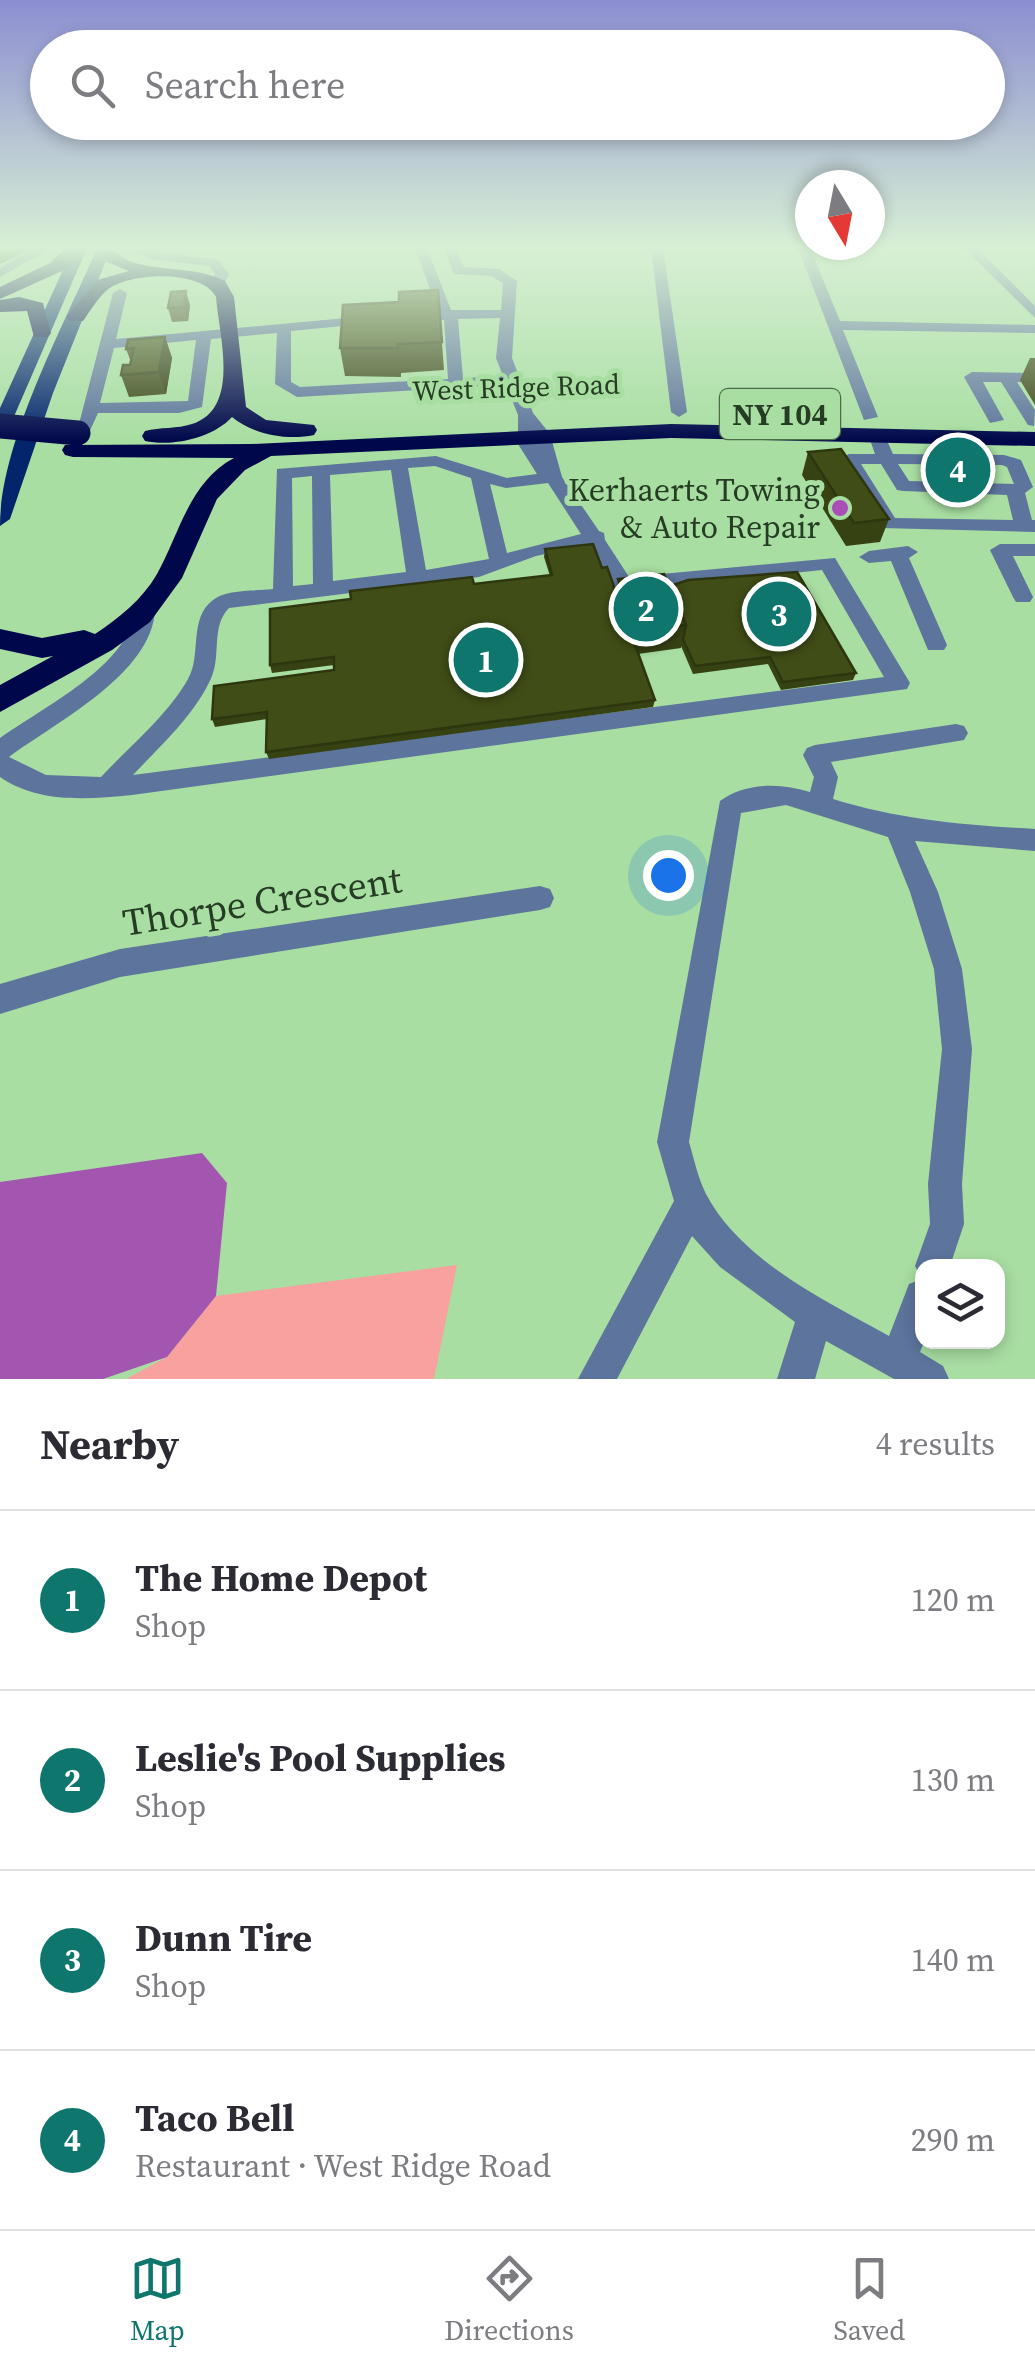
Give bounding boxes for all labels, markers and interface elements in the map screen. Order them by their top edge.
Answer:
search box [30,30,1005,140]
icon: search [65,58,120,113]
text: Search here [145,59,345,111]
north arrow [795,170,885,260]
street label: West Ridge Road [412,364,621,410]
road number: NY 104 [720,389,840,439]
pin: 4 [926,432,990,508]
place label: Kerhaerts Towing & Auto Repair [568,468,820,549]
marker: Kerhaerts Towing & Auto Repair [829,497,851,519]
pin: 2 [614,572,678,646]
pin: 3 [746,576,812,652]
pin: 1 [454,622,518,698]
your location [643,850,694,901]
street label: Thorpe Crescent [119,853,406,949]
map controls [915,1259,1005,1349]
button: layers [915,1259,1005,1349]
text: Nearby [40,1415,179,1473]
text: 4 results [876,1422,995,1466]
text: The Home Depot [135,1552,427,1604]
text: 1 [64,1578,81,1622]
text: 120 m [911,1578,995,1622]
text: Shop [135,1604,206,1648]
text: Leslie's Pool Supplies [135,1732,506,1784]
text: 2 [64,1758,81,1802]
text: 130 m [911,1758,995,1802]
text: Shop [135,1784,206,1828]
text: Dunn Tire [135,1912,312,1964]
text: 3 [64,1938,81,1982]
text: 140 m [911,1938,995,1982]
text: Shop [135,1964,206,2008]
text: Taco Bell [135,2092,294,2144]
text: 4 [64,2118,81,2162]
text: 290 m [911,2118,995,2162]
text: Restaurant · West Ridge Road [135,2144,551,2188]
tab: Map [130,2251,185,2349]
tab: Directions [444,2251,574,2349]
tab: Saved [833,2251,905,2349]

